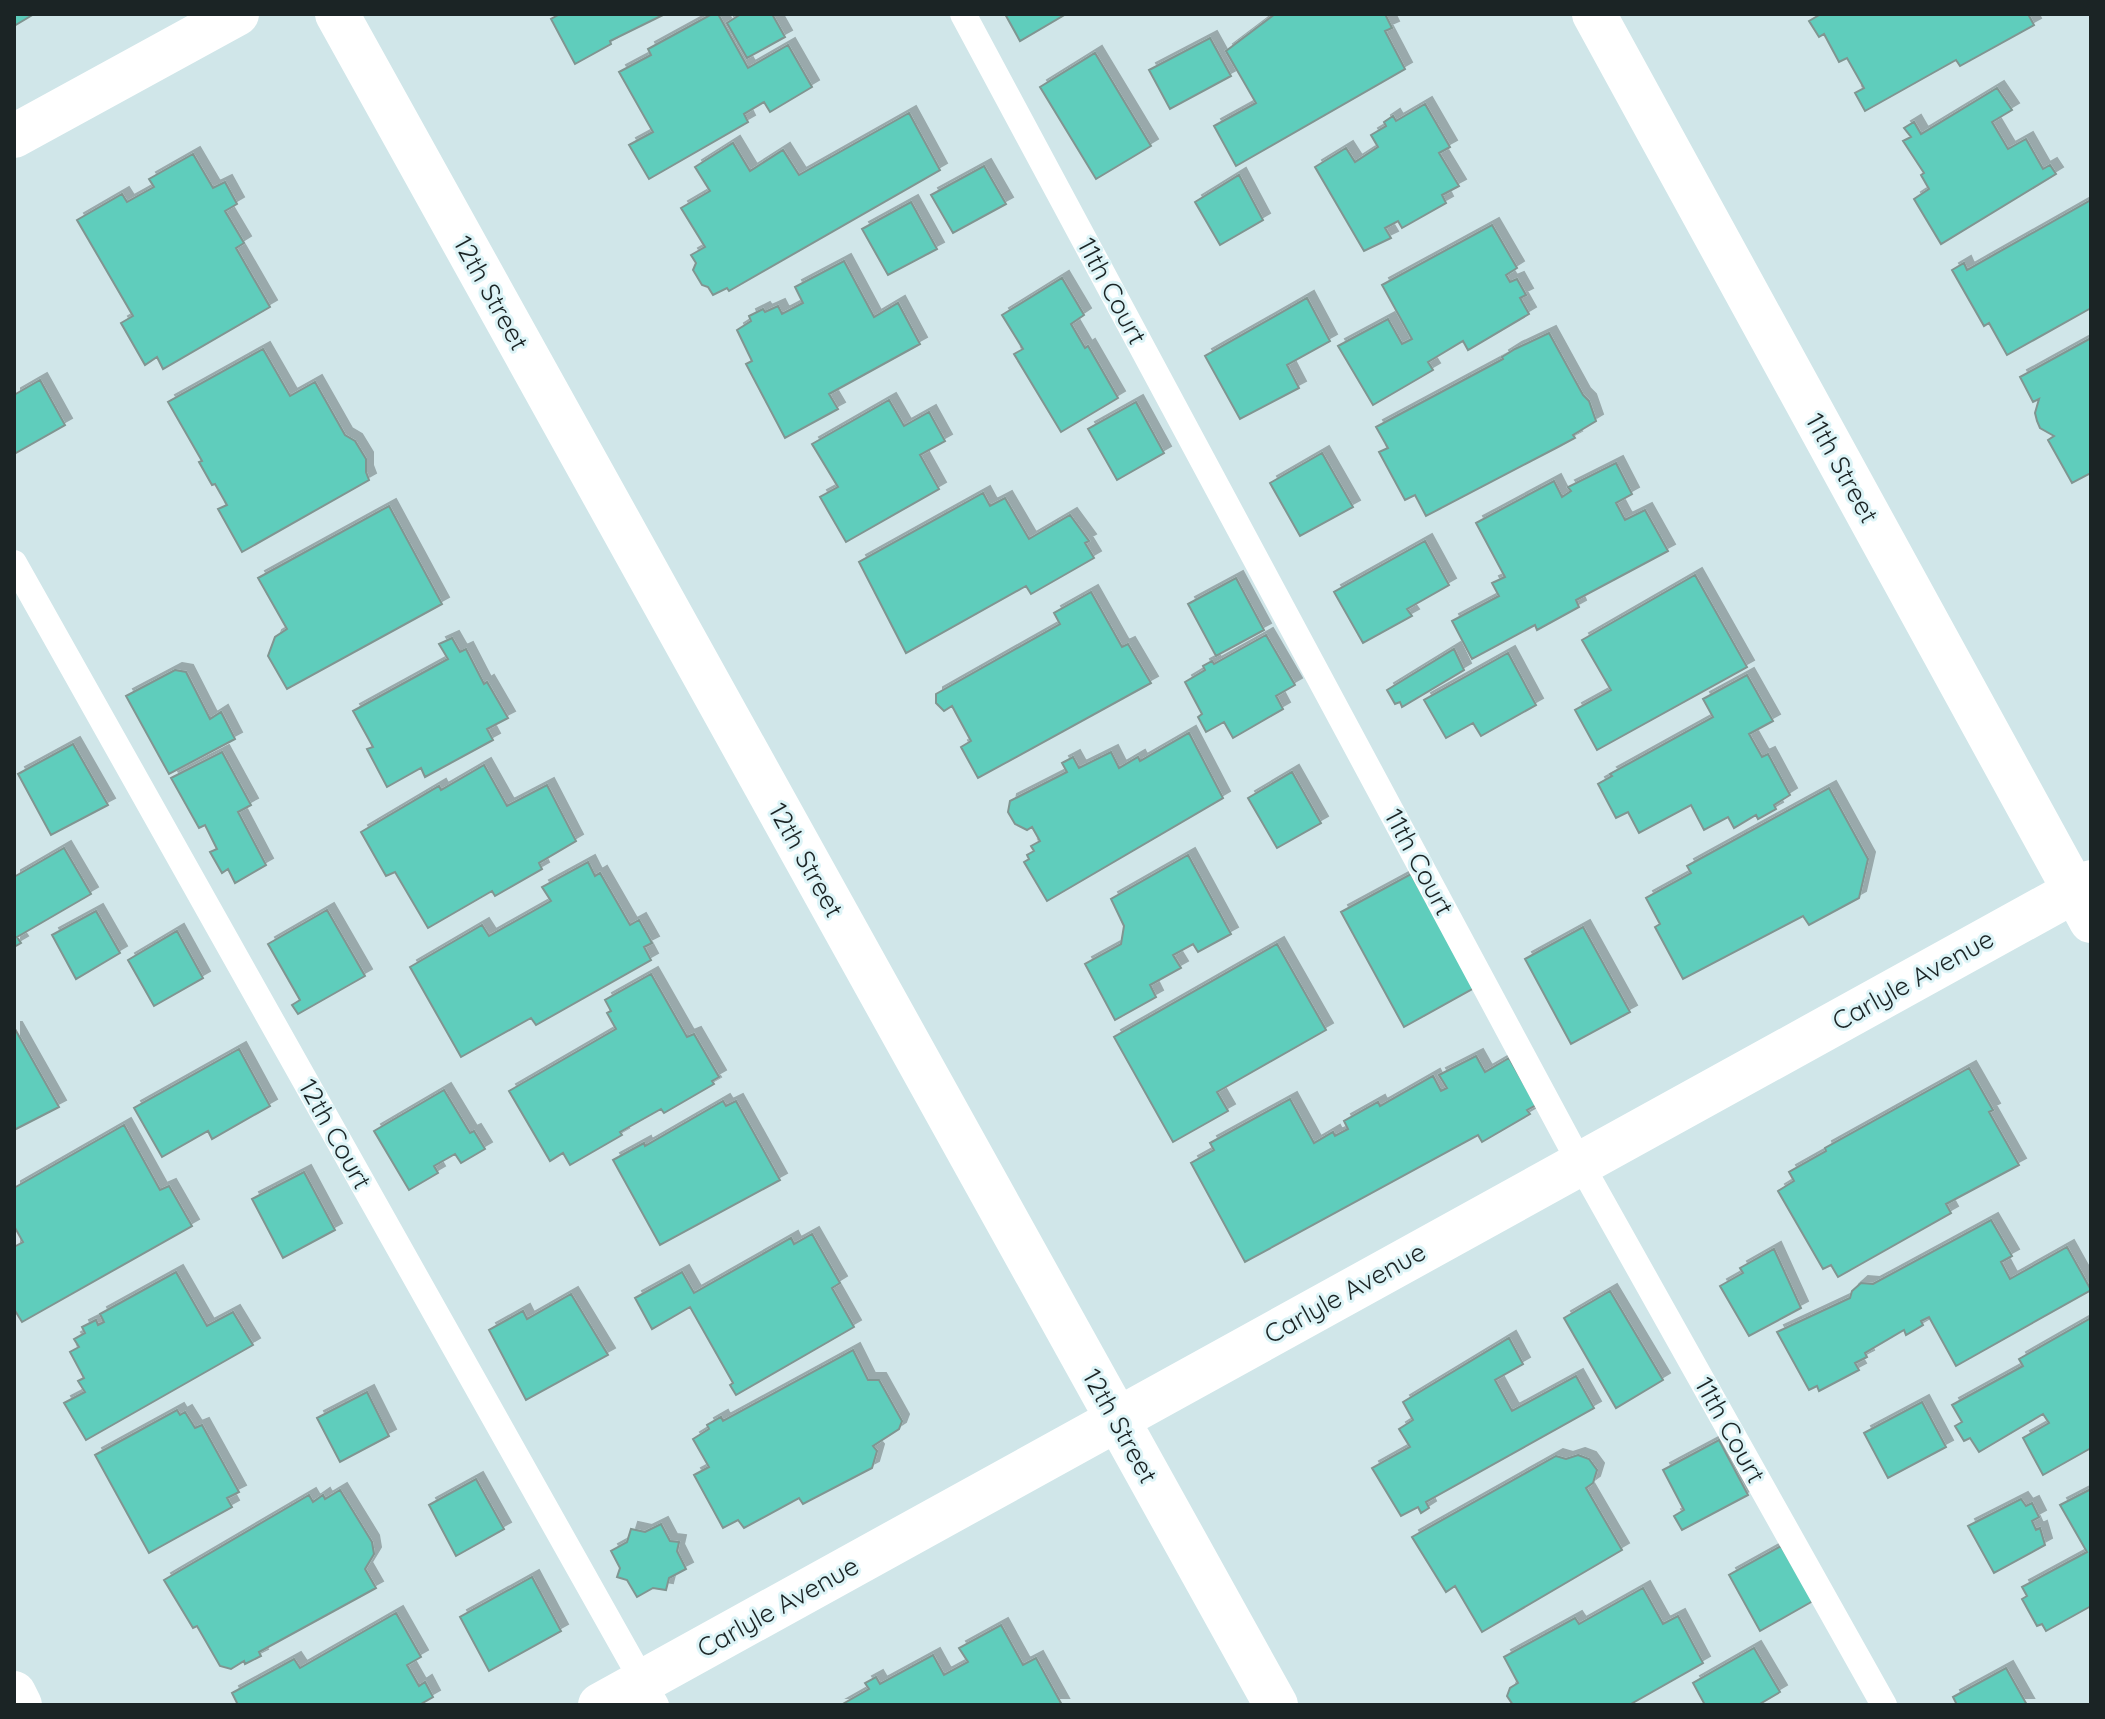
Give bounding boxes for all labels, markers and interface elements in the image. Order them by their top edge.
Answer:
street label: 12th Street [447,230,536,356]
street label: 11th Court [1071,232,1154,350]
street label: 11th Street [1799,407,1886,529]
street label: 12th Street [762,797,851,923]
street label: 11th Court [1378,803,1461,921]
street label: Carlyle Avenue [1826,922,1999,1038]
street label: 12th Court [292,1073,379,1195]
street label: Carlyle Avenue [1258,1235,1431,1351]
street label: 12th Street [1076,1363,1165,1489]
street label: 11th Court [1688,1371,1773,1489]
street label: Carlyle Avenue [691,1549,864,1665]

